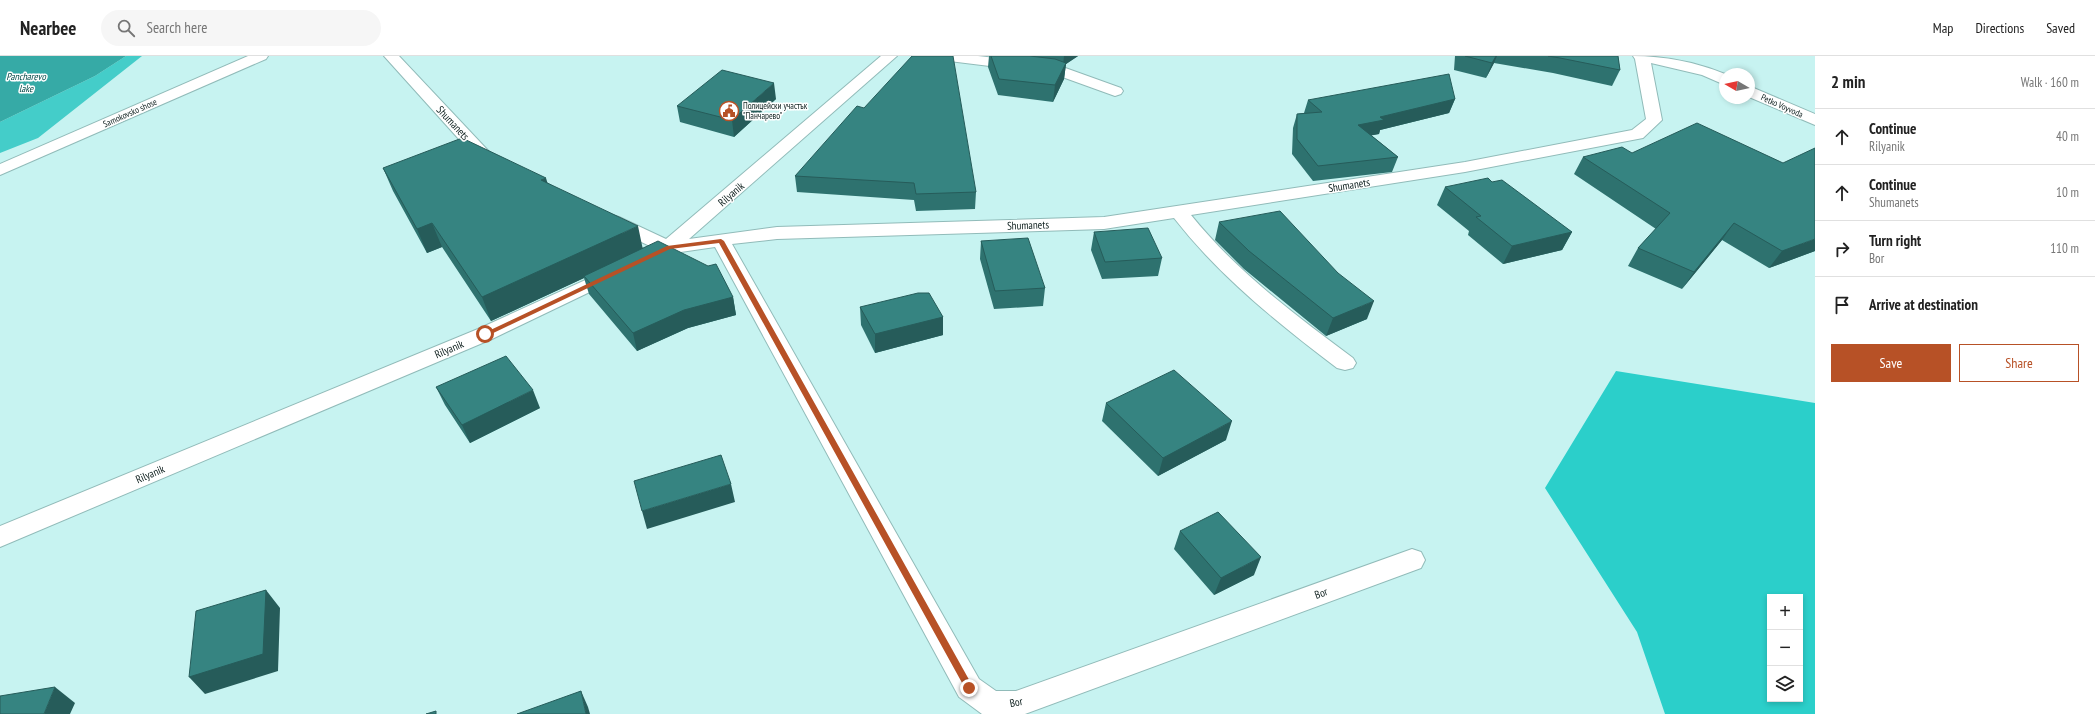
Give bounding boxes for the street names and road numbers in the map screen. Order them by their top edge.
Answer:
street label: Petko Voyvoda [1759,91,1805,120]
street label: Samokovsko shose [101,96,159,129]
street label: Shumanets [434,103,473,143]
street label: Shumanets [1327,175,1371,195]
street label: Rilyanik [715,178,748,209]
street label: Shumanets [1007,217,1050,233]
street label: Rilyanik [432,336,466,361]
street label: Rilyanik [133,461,167,486]
street label: Bor [1313,584,1329,602]
street label: Bor [1008,694,1024,710]

